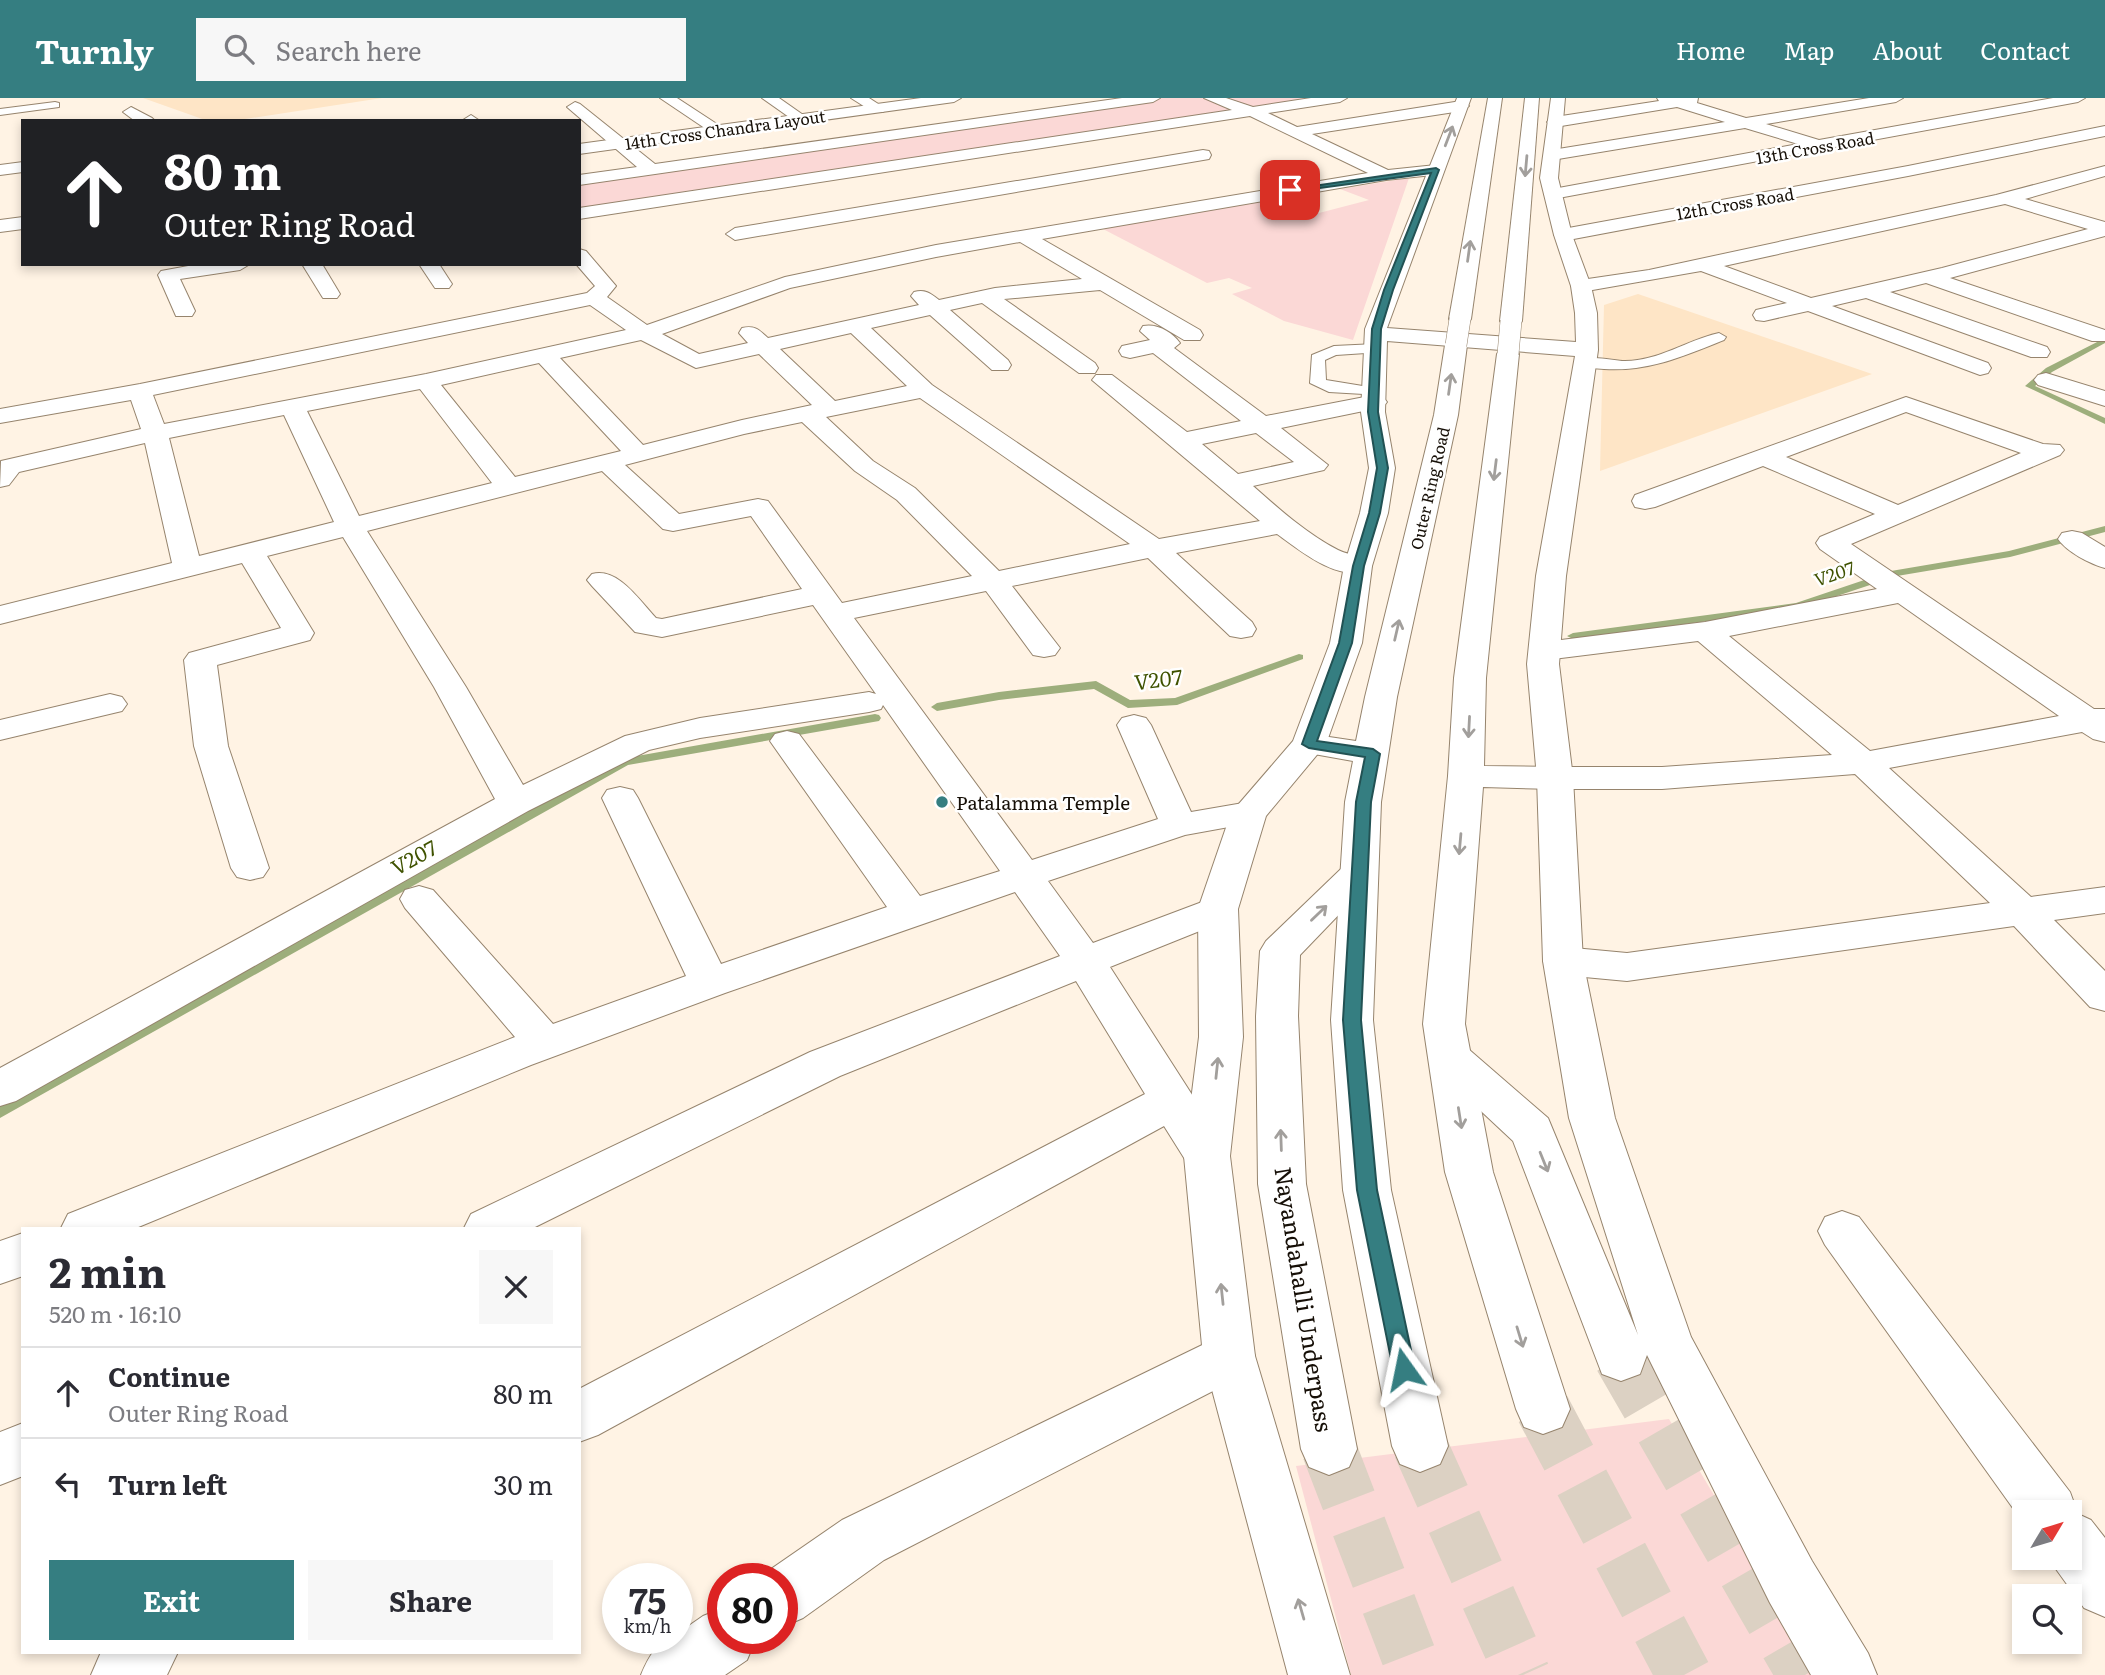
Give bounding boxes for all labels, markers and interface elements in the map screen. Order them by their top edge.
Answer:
search box [196,18,686,81]
text: Turnly [35,25,154,74]
icon: search [220,30,258,68]
text: Search here [276,30,421,69]
text: Home [1676,32,1745,67]
text: Map [1783,32,1834,67]
text: About [1872,32,1942,67]
text: Contact [1980,32,2070,67]
street label: 14th Cross Chandra Layout [623,103,827,155]
one-way arrow [1444,125,1456,147]
street label: 13th Cross Road [1754,125,1876,169]
text: 80 m [164,132,282,205]
icon: ahead [49,147,140,238]
one-way arrow [1519,154,1532,177]
pin [1260,160,1320,220]
icon: arrive [1271,171,1309,209]
street label: 12th Cross Road [1674,181,1796,225]
text: Outer Ring Road [164,199,415,247]
one-way arrow [1463,240,1476,263]
one-way arrow [1444,373,1457,396]
street label: Outer Ring Road [1403,424,1455,552]
one-way arrow [1489,458,1502,481]
water label: V207 [1810,553,1859,592]
one-way arrow [1390,619,1404,642]
water label: V207 [1132,660,1184,696]
one-way arrow [1462,715,1475,738]
place label: Patalamma Temple [956,788,1130,816]
marker: Patalamma Temple [934,794,950,810]
water label: V207 [384,831,442,881]
one-way arrow [1453,832,1466,855]
one-way arrow [1310,905,1327,922]
one-way arrow [1211,1057,1224,1080]
one-way arrow [1454,1106,1467,1129]
one-way arrow [1274,1129,1287,1152]
one-way arrow [1538,1150,1551,1172]
street label: Nayandahalli Underpass [1267,1164,1343,1434]
text: 2 min [49,1239,166,1301]
button: close [479,1250,553,1324]
one-way arrow [1216,1283,1229,1306]
text: 520 m · 16:10 [49,1296,181,1330]
one-way arrow [1515,1326,1528,1348]
position arrow [1367,1332,1441,1406]
text: Continue [108,1356,230,1395]
text: 80 m [493,1373,553,1412]
icon: ahead [49,1374,87,1412]
text: Outer Ring Road [108,1395,289,1429]
text: Turn left [108,1464,227,1503]
text: 30 m [493,1464,553,1503]
icon: left [49,1465,87,1503]
north arrow [2012,1500,2082,1570]
map controls [2012,1500,2082,1654]
button: Exit [49,1560,294,1640]
button: Share [308,1560,553,1640]
speed limit sign: 80 [707,1563,798,1654]
text: 75 [629,1573,666,1625]
button: search [2012,1584,2082,1654]
one-way arrow [1293,1599,1306,1621]
text: km/h [624,1612,671,1639]

